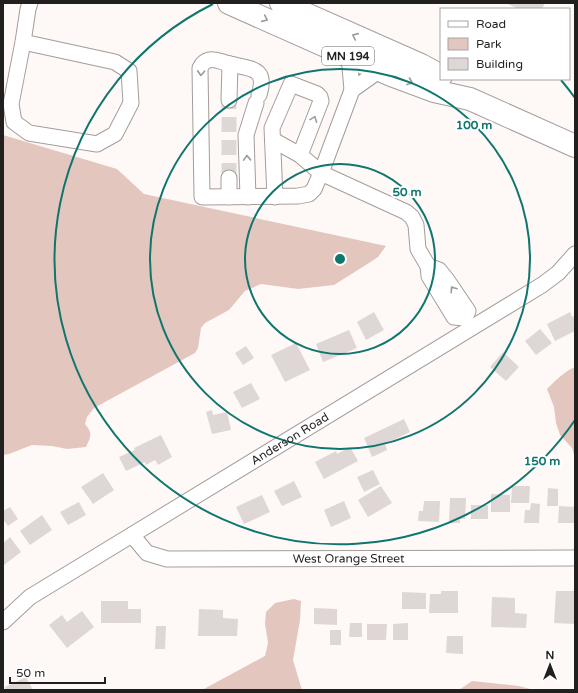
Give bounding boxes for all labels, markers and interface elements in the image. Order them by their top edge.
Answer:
legend [440,8,570,80]
one-way arrow [261,14,268,22]
text: Road [476,17,506,31]
one-way arrow [351,33,359,41]
text: Park [476,37,502,51]
road number: MN 194 [322,47,374,65]
text: Building [476,57,523,71]
one-way arrow [196,70,205,76]
one-way arrow [406,78,413,86]
one-way arrow [310,116,318,123]
text: 100 m [456,118,492,132]
one-way arrow [243,155,251,161]
text: 50 m [392,185,422,199]
centre of rings [333,252,347,266]
one-way arrow [450,286,458,293]
street label: Anderson Road [248,410,331,468]
text: 150 m [524,454,560,468]
street label: West Orange Street [293,551,405,566]
north arrow [530,645,570,685]
text: N [546,649,554,662]
scale bar [10,659,105,685]
text: 50 m [16,666,45,680]

